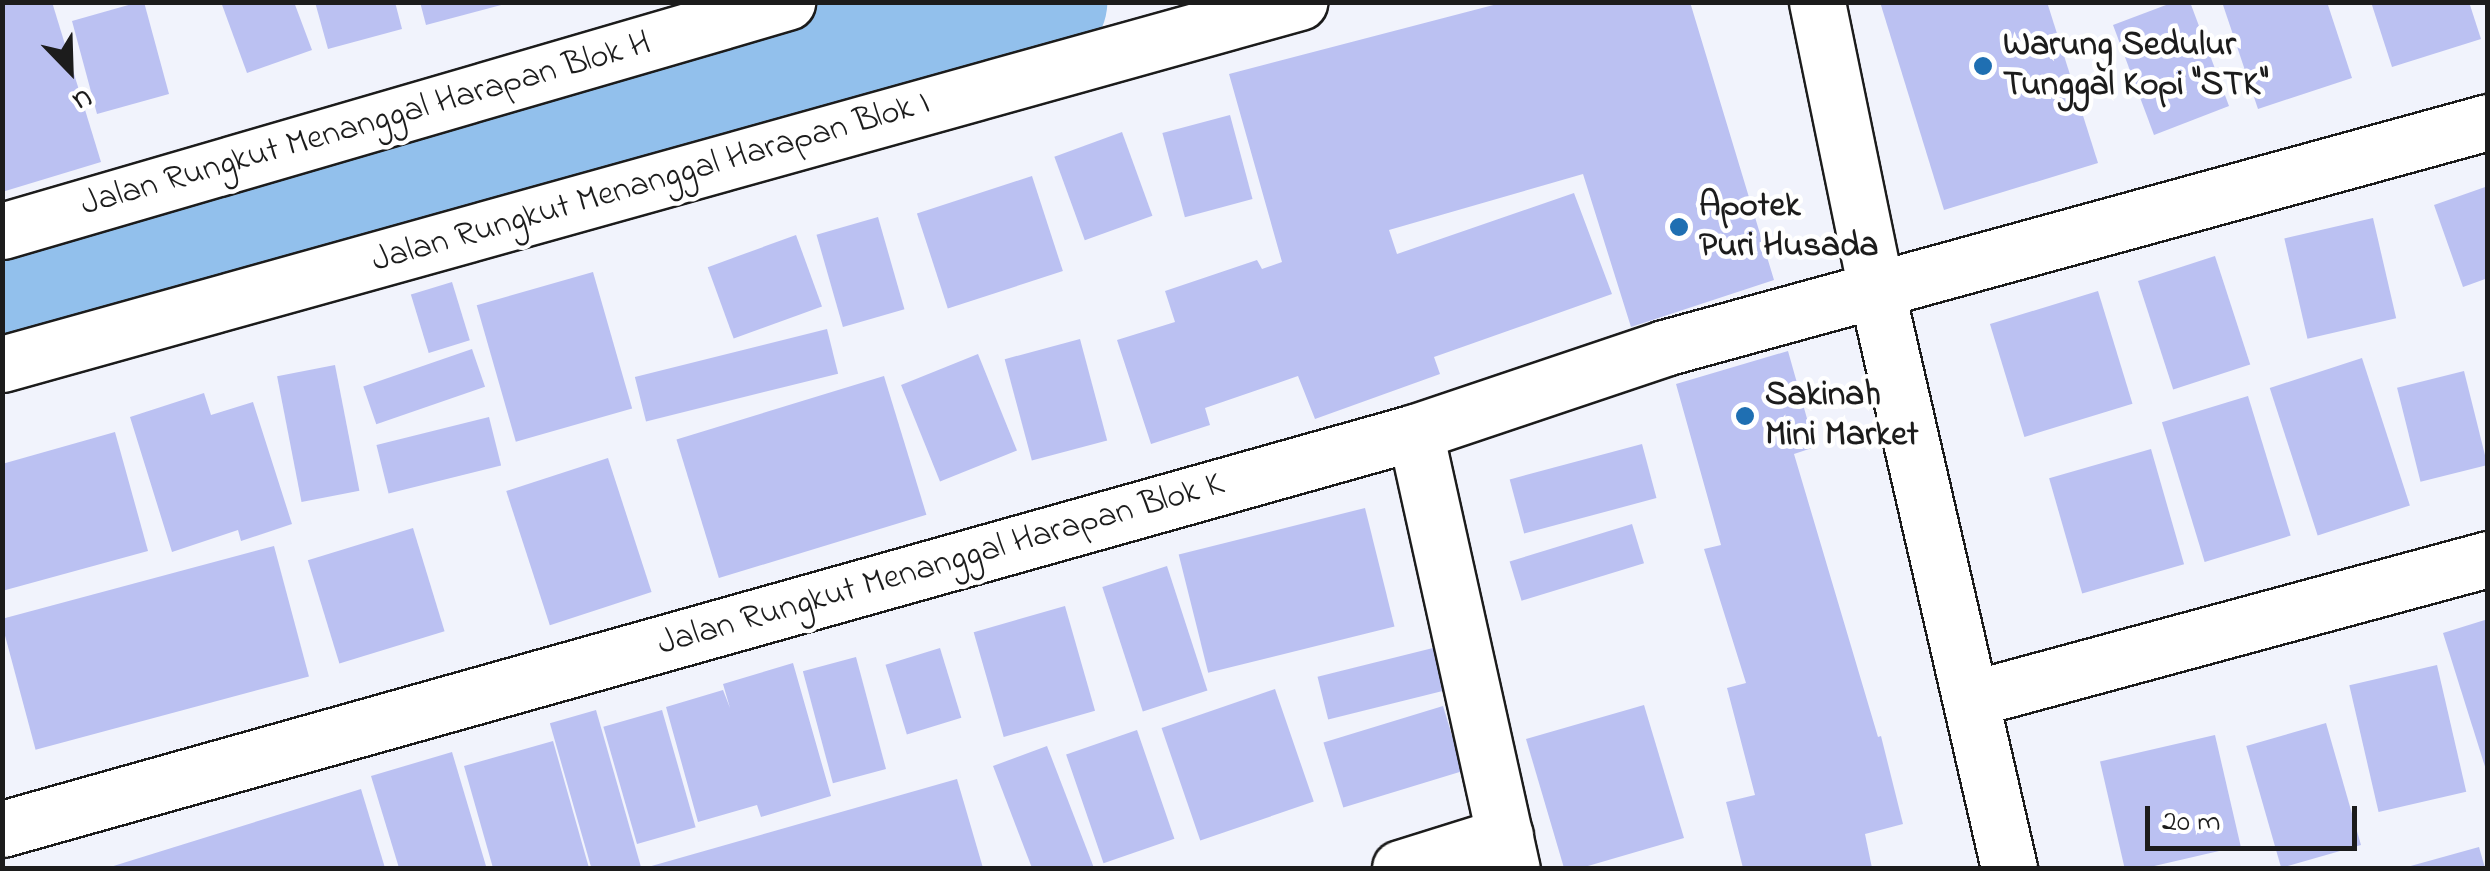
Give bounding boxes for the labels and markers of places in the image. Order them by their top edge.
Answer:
place label: Warung Sedulur Tunggal Kopi "STK" [2003,25,2268,107]
marker: Warung Sedulur Tunggal Kopi "STK" [1972,55,1994,77]
place label: Apotek Puri Husada [1699,186,1879,268]
marker: Apotek Puri Husada [1668,216,1690,238]
place label: Sakinah Mini Market [1765,375,1919,457]
marker: Sakinah Mini Market [1734,405,1756,427]

